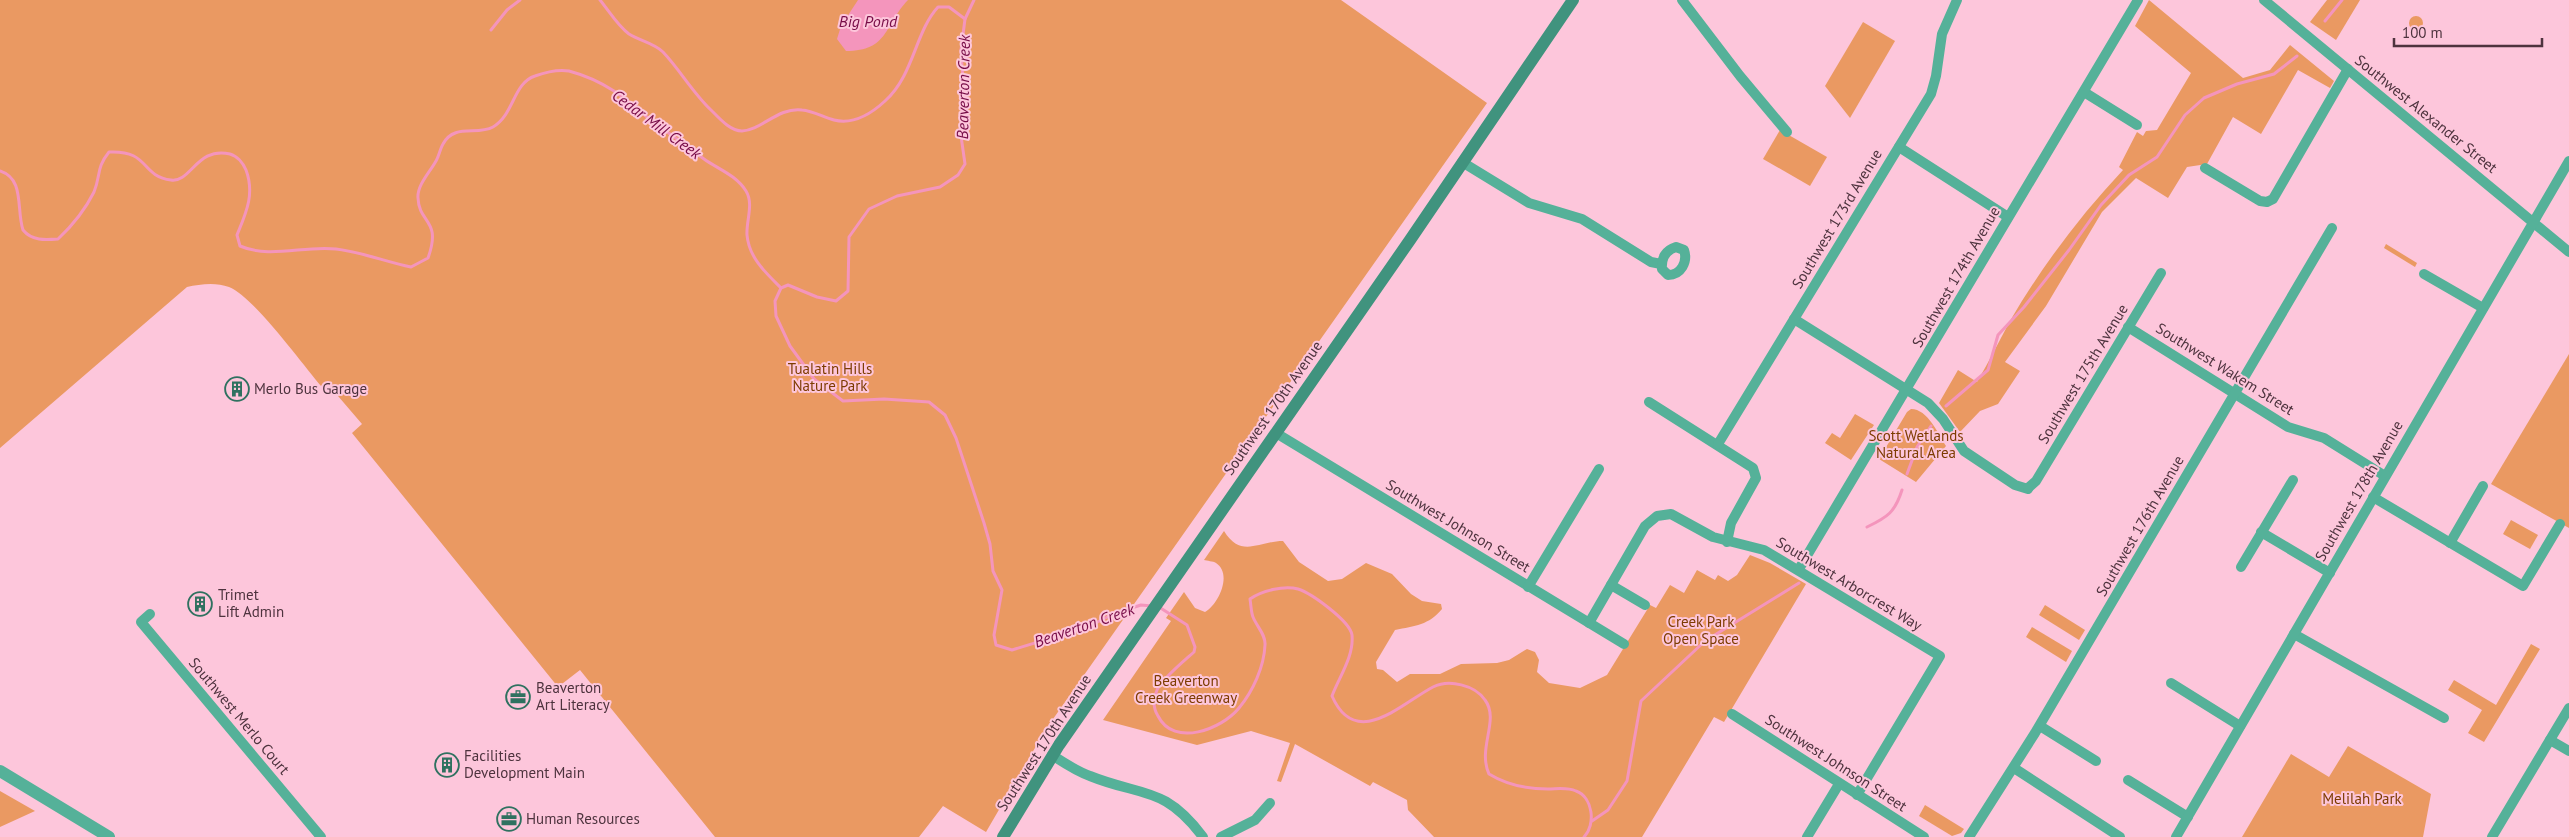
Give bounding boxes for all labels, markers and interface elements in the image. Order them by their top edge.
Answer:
water label: Big Pond [839,11,898,31]
scale bar [2394,15,2542,47]
text: 100 m [2402,23,2443,42]
water label: Beaverton Creek [952,34,974,139]
street label: Southwest Alexander Street [2351,50,2501,177]
water label: Cedar Mill Creek [608,85,706,164]
street label: Southwest 173rd Avenue [1787,146,1886,292]
street label: Southwest 174th Avenue [1907,203,2004,351]
street label: Southwest 175th Avenue [2033,301,2132,447]
street label: Southwest Wakem Street [2153,318,2298,419]
street label: Southwest 170th Avenue [1219,337,1326,478]
park label: Tualatin Hills Nature Park [788,359,872,395]
building icon: Merlo Bus Garage [224,376,250,402]
place label: Merlo Bus Garage [254,379,367,398]
street label: Southwest 178th Avenue [2310,417,2407,565]
park label: Scott Wetlands Natural Area [1868,426,1964,462]
street label: Southwest 176th Avenue [2091,452,2188,600]
street label: Southwest Johnson Street [1383,475,1534,576]
street label: Southwest Arborcrest Way [1773,532,1926,635]
place label: Trimet Lift Admin [218,585,284,621]
building icon: Trimet Lift Admin [187,591,213,617]
water label: Beaverton Creek [1031,598,1137,651]
park label: Creek Park Open Space [1663,612,1739,648]
street label: Southwest Merlo Court [185,653,294,778]
street label: Southwest 170th Avenue [992,671,1095,815]
park label: Beaverton Creek Greenway [1135,671,1237,707]
place label: Beaverton Art Literacy [536,678,610,714]
office icon: Beaverton Art Literacy [505,684,531,710]
street label: Southwest Johnson Street [1762,710,1911,815]
place label: Facilities Development Main [464,746,585,782]
building icon: Facilities Development Main [434,752,460,778]
park label: Melilah Park [2322,789,2403,808]
office icon: Human Resources [496,806,522,832]
place label: Human Resources [526,809,640,828]

